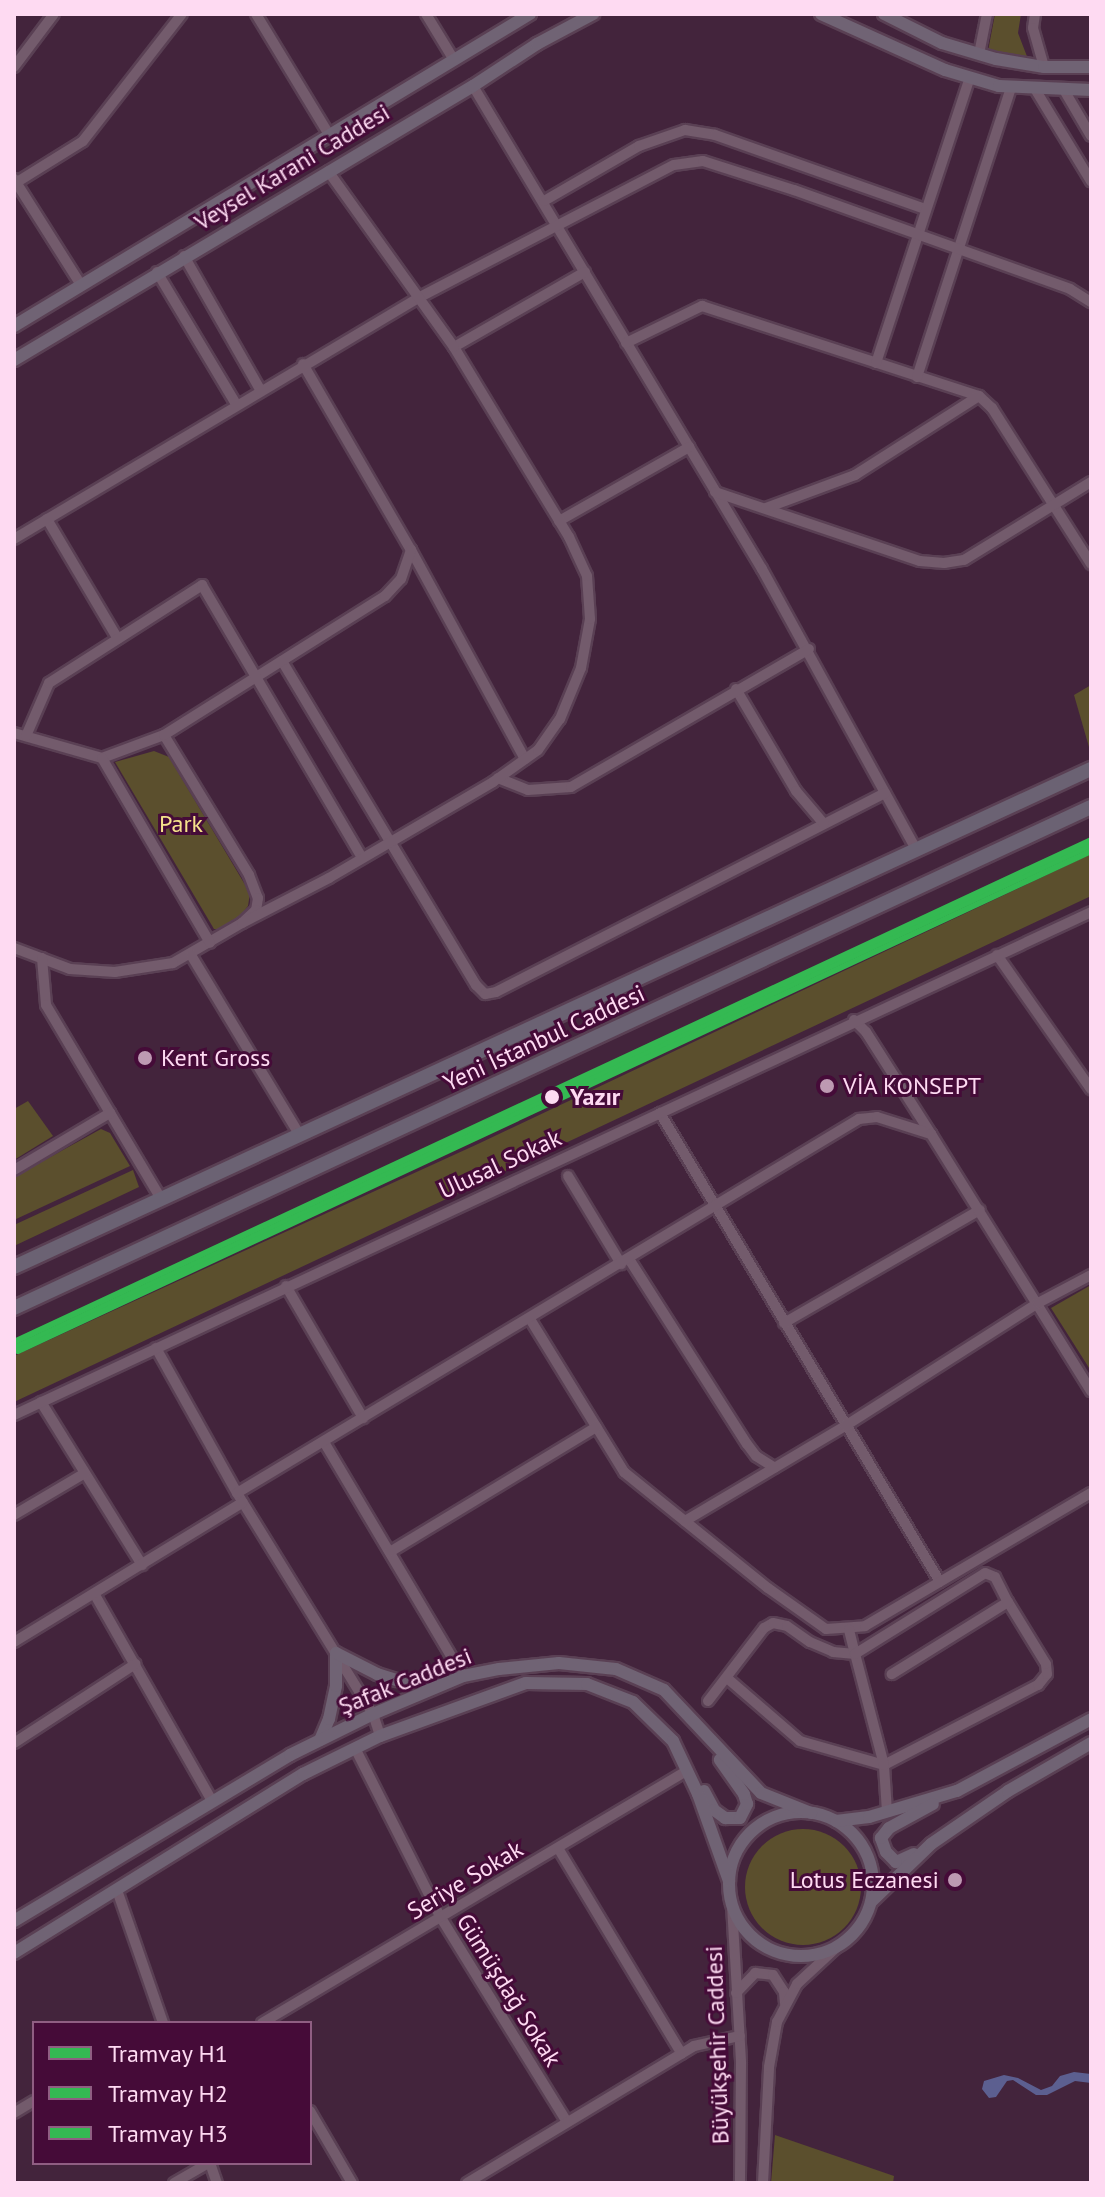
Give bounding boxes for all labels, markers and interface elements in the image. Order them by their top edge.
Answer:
street label: Veysel Karani Caddesi [189,97,395,237]
park label: Park [159,810,203,838]
street label: Yeni İstanbul Caddesi [439,979,649,1097]
place label: Kent Gross [161,1044,270,1072]
marker: Kent Gross [136,1049,154,1067]
place label: VİA KONSEPT [843,1072,982,1100]
marker: VİA KONSEPT [818,1077,836,1095]
place label: Yazır [570,1083,620,1111]
marker: Yazır [541,1086,563,1108]
street label: Ulusal Sokak [434,1123,566,1205]
street label: Şafak Caddesi [334,1641,476,1721]
street label: Seriye Sokak [402,1834,528,1926]
place label: Lotus Eczanesi [790,1866,939,1894]
marker: Lotus Eczanesi [946,1871,964,1889]
street label: Gümüşdağ Sokak [450,1908,568,2072]
street label: Büyükşehir Caddesi [699,1945,735,2145]
legend [32,2021,312,2165]
text: Tramvay H1 [108,2038,228,2069]
text: Tramvay H2 [108,2078,228,2109]
text: Tramvay H3 [108,2118,228,2149]

